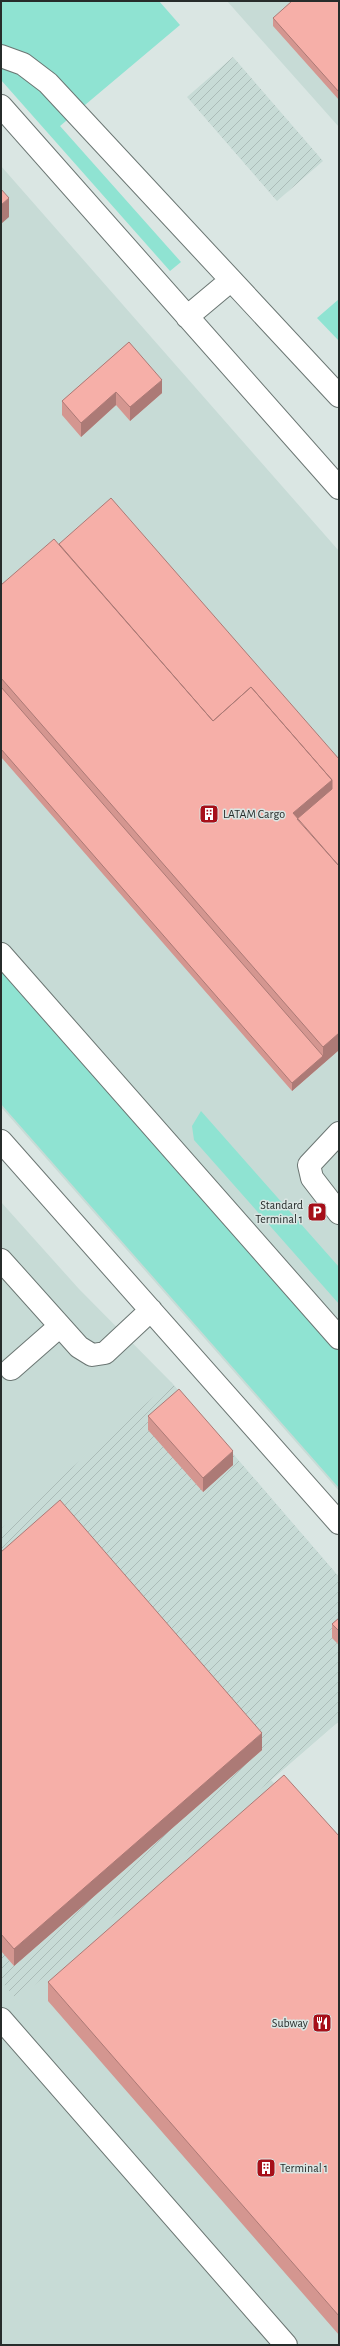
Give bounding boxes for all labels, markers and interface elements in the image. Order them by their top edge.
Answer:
building icon: LATAM Cargo [198,803,220,825]
place label: LATAM Cargo [223,808,285,820]
place label: Standard Terminal 1 [255,1199,303,1225]
parking icon: Standard Terminal 1 [306,1201,328,1223]
restaurant icon: Subway [311,2012,333,2034]
place label: Subway [272,2017,308,2030]
building icon: Terminal 1 [255,2157,277,2179]
place label: Terminal 1 [280,2162,328,2174]

